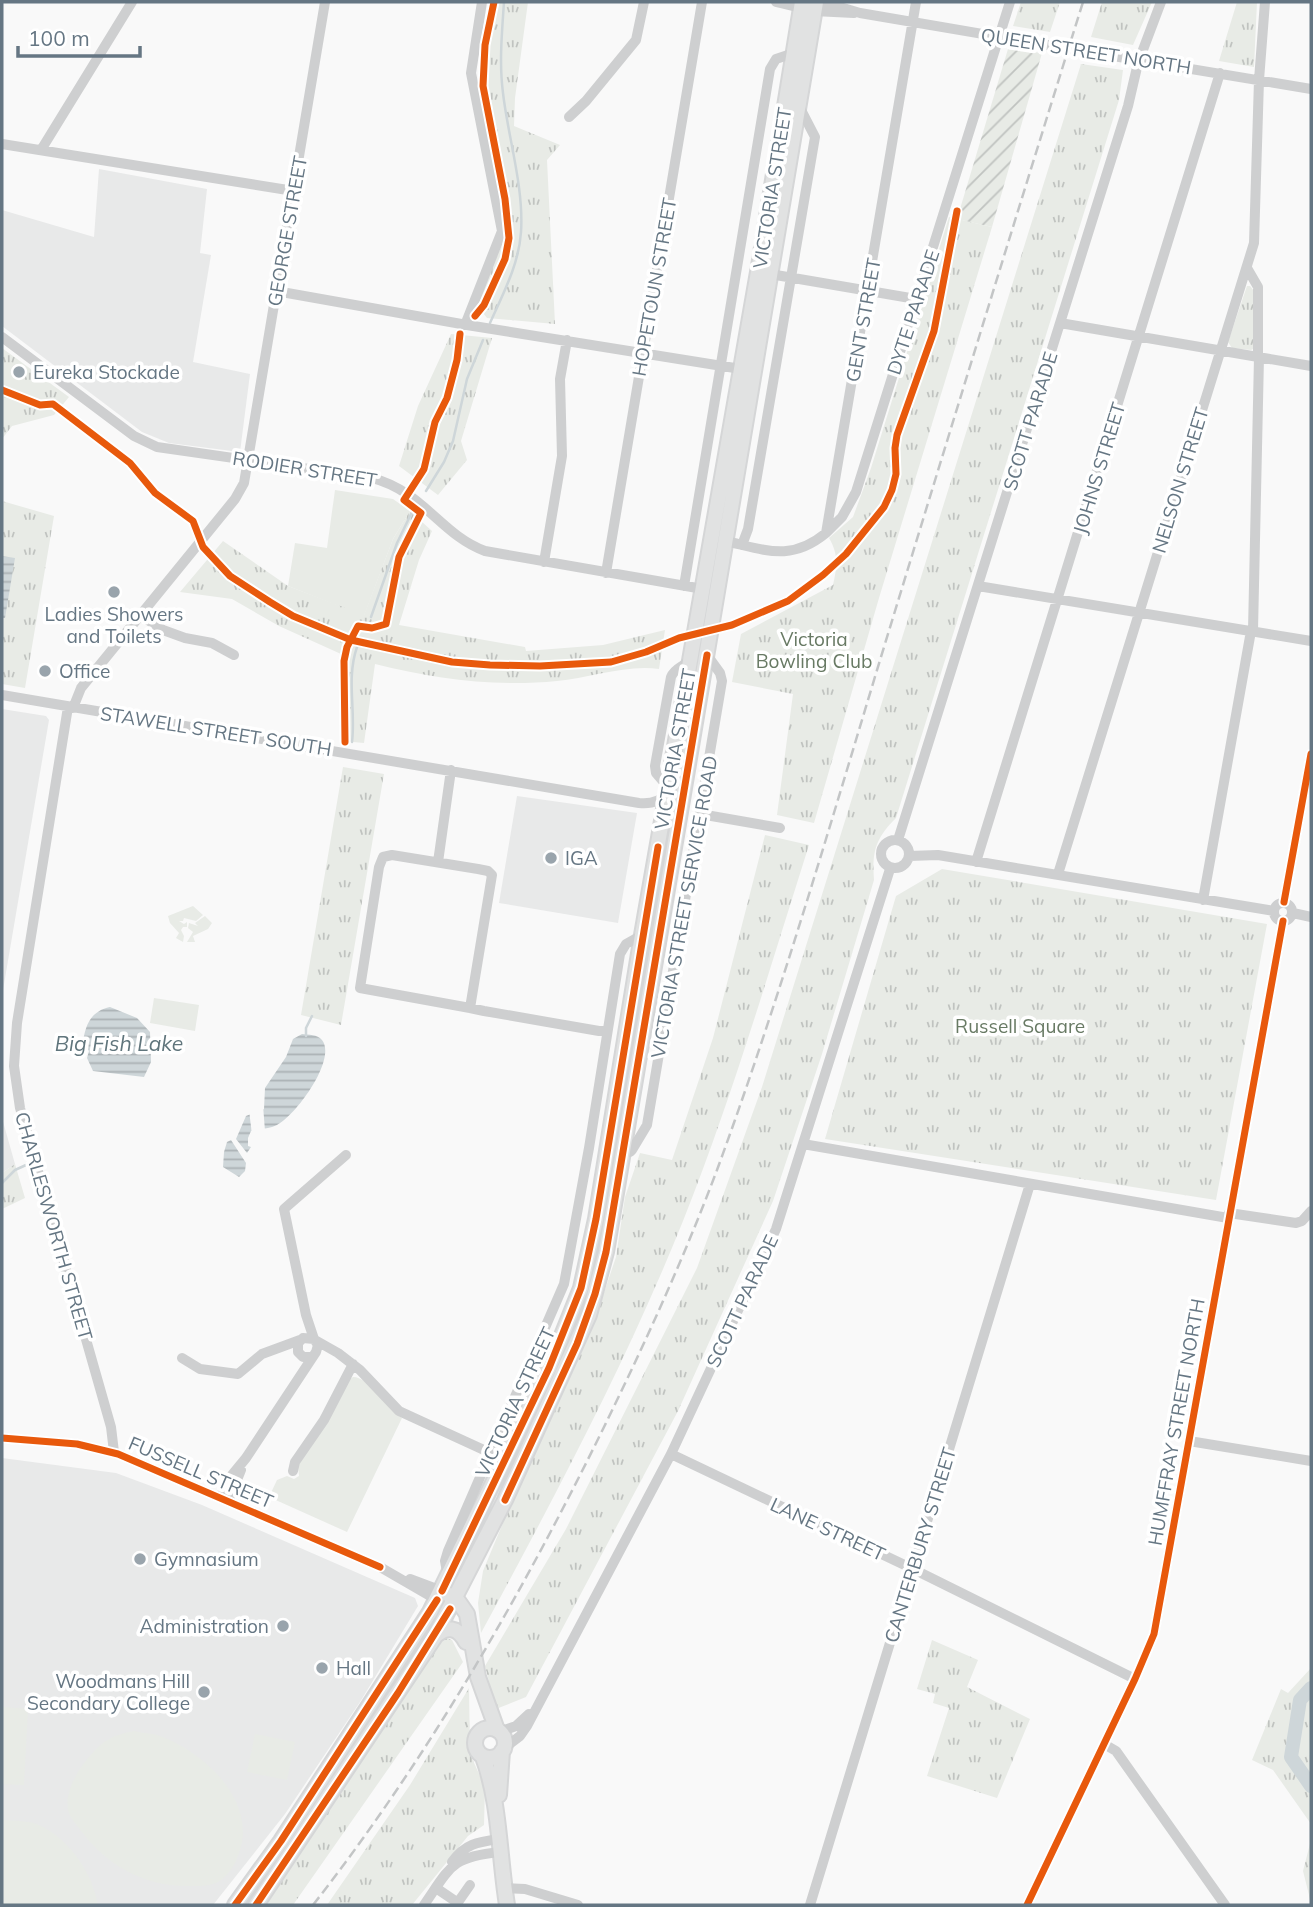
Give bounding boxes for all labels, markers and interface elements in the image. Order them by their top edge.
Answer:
scale bar [18,14,140,58]
street label: QUEEN STREET NORTH [979,23,1193,79]
text: 100 m [28,25,90,51]
street label: VICTORIA STREET [747,105,797,270]
street label: GEORGE STREET [262,153,312,308]
street label: HOPETOUN STREET [627,195,682,378]
street label: DYTE PARADE [881,246,945,378]
street label: GENT STREET [840,256,886,384]
street label: SCOTT PARADE [998,349,1062,493]
place label: Eureka Stockade [33,360,180,384]
marker: Eureka Stockade [11,364,27,380]
street label: JOHNS STREET [1068,399,1131,537]
street label: NELSON STREET [1146,404,1214,556]
street label: RODIER STREET [231,446,379,492]
marker: Ladies Showers and Toilets [106,584,122,600]
place label: Ladies Showers and Toilets [44,602,184,648]
park label: Victoria Bowling Club [756,627,872,673]
place label: Office [59,659,110,683]
marker: Office [37,663,53,679]
street label: VICTORIA STREET [649,666,701,831]
street label: STAWELL STREET SOUTH [99,701,333,761]
street label: VICTORIA STREET SERVICE ROAD [646,754,722,1060]
place label: IGA [565,846,598,870]
marker: IGA [543,850,559,866]
park label: Russell Square [955,1014,1085,1038]
water label: Big Fish Lake [55,1030,183,1056]
street label: CHARLESWORTH STREET [10,1109,98,1344]
street label: SCOTT PARADE [701,1231,783,1371]
street label: HUMFFRAY STREET NORTH [1142,1297,1210,1547]
street label: VICTORIA STREET [470,1323,561,1481]
street label: FUSSELL STREET [125,1431,277,1513]
street label: CANTERBURY STREET [879,1444,961,1645]
street label: LANE STREET [767,1492,890,1566]
place label: Gymnasium [154,1547,259,1571]
marker: Gymnasium [132,1551,148,1567]
place label: Administration [140,1614,269,1638]
marker: Administration [275,1618,291,1634]
place label: Hall [336,1656,371,1680]
marker: Hall [314,1660,330,1676]
place label: Woodmans Hill Secondary College [27,1669,190,1715]
marker: Woodmans Hill Secondary College [196,1684,212,1700]

